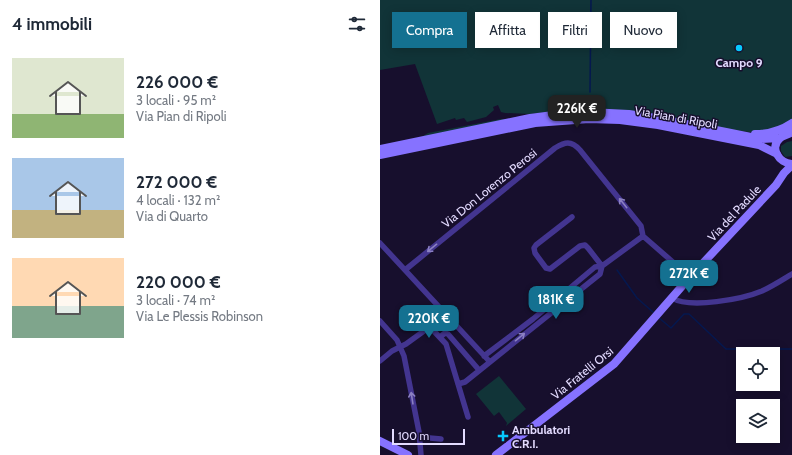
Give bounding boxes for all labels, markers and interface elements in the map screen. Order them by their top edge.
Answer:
chip: Compra [392,12,467,48]
chip: Affitta [475,12,540,48]
chip: Filtri [548,12,602,48]
chip: Nuovo [610,12,677,48]
icon: filters [346,13,368,35]
text: 4 immobili [12,14,92,34]
marker: Campo 9 [734,43,744,53]
place label: Campo 9 [716,55,763,70]
text: 226 000 € [136,72,218,92]
icon: home [44,74,92,122]
text: 3 locali · 95 m² [136,92,216,108]
pin: 226K € [544,95,610,129]
text: 226K € [557,100,597,116]
street label: Via Pian di Ripoli [634,102,718,132]
text: Via Pian di Ripoli [136,108,227,124]
street label: Via Don Lorenzo Perosi [438,145,540,231]
text: 272 000 € [136,172,217,192]
icon: home [44,174,92,222]
street label: Via del Padule [704,182,764,244]
text: 4 locali · 132 m² [136,192,220,208]
one-way arrow [619,198,628,209]
text: Via di Quarto [136,208,208,224]
one-way arrow [427,243,438,252]
pin: 272K € [656,260,722,294]
text: 272K € [669,265,709,281]
text: 220 000 € [136,272,221,292]
icon: home [44,274,92,322]
pin: 181K € [523,286,589,320]
text: 181K € [538,291,574,307]
text: 3 locali · 74 m² [136,292,215,308]
pin: 220K € [396,305,462,339]
text: Via Le Plessis Robinson [136,308,263,324]
text: 220K € [408,310,450,326]
one-way arrow [514,333,525,342]
street label: Via Fratelli Orsi [548,343,616,403]
map controls [736,347,780,443]
button: locate [736,347,780,391]
one-way arrow [408,392,416,405]
button: layers [736,399,780,443]
place label: Ambulatori C.R.I. [512,422,570,451]
scale bar [392,427,465,446]
text: 100 m [398,429,429,443]
marker: Ambulatori C.R.I. [497,430,509,442]

